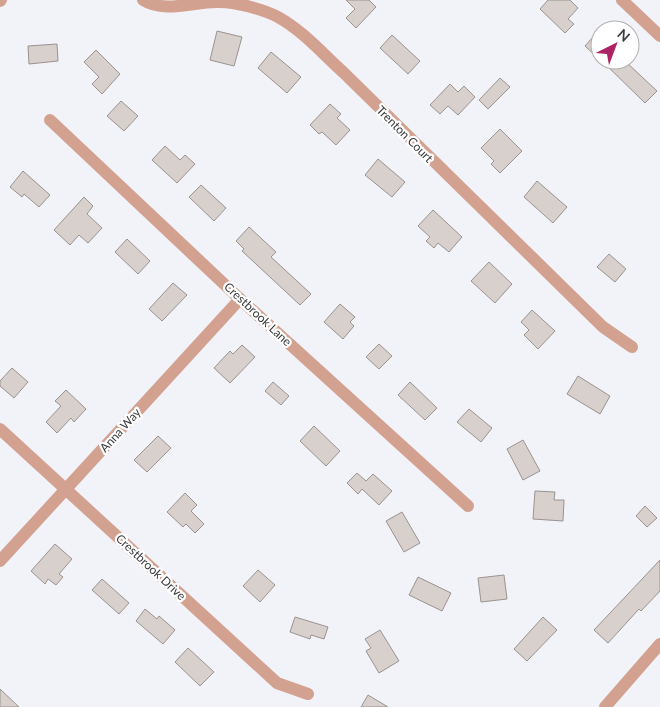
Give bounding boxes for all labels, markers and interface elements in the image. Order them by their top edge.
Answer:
north arrow [590,20,640,70]
text: N [614,25,634,45]
street label: Trenton Court [374,103,437,166]
street label: Crestbrook Lane [221,279,295,349]
street label: Anna Way [96,404,144,455]
street label: Crestbrook Drive [113,531,189,603]

